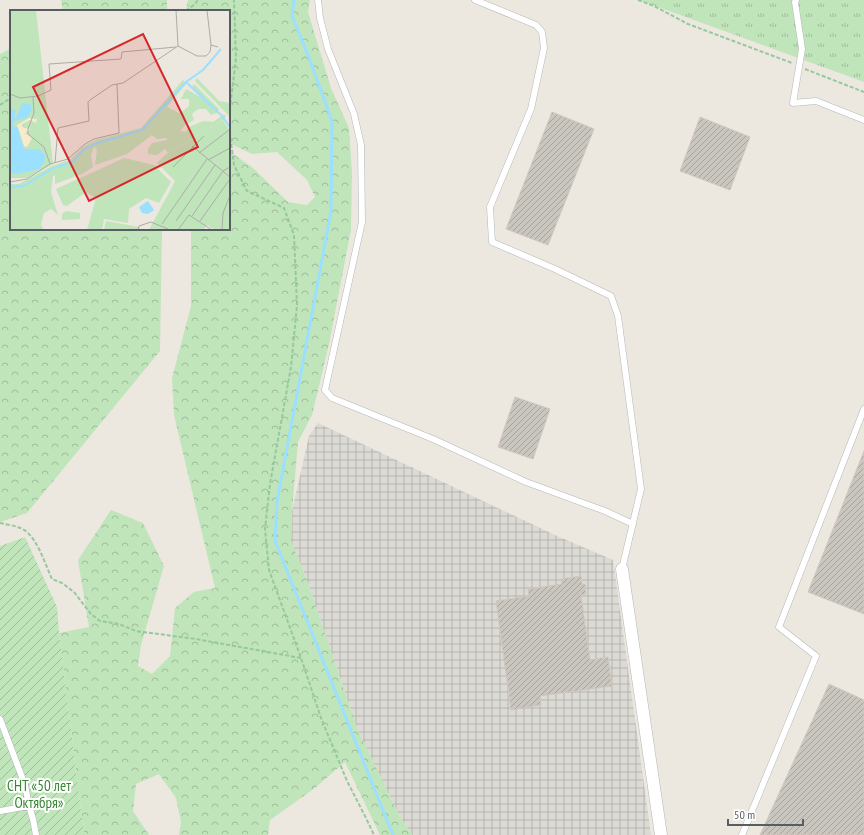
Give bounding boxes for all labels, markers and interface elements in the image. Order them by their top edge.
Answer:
inset map [10,10,230,230]
park label: СНТ «50 лет Октября» [7,776,71,812]
scale bar [728,801,803,827]
text: 50 m [734,807,755,822]

